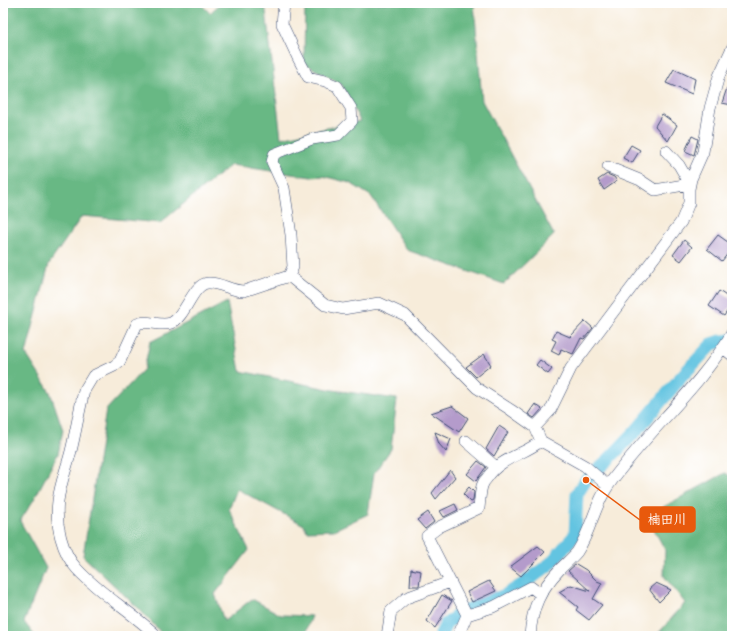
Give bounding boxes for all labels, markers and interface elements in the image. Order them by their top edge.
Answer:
callout: 楠田川 [640,507,695,532]
text: 楠田川 [647,508,687,531]

